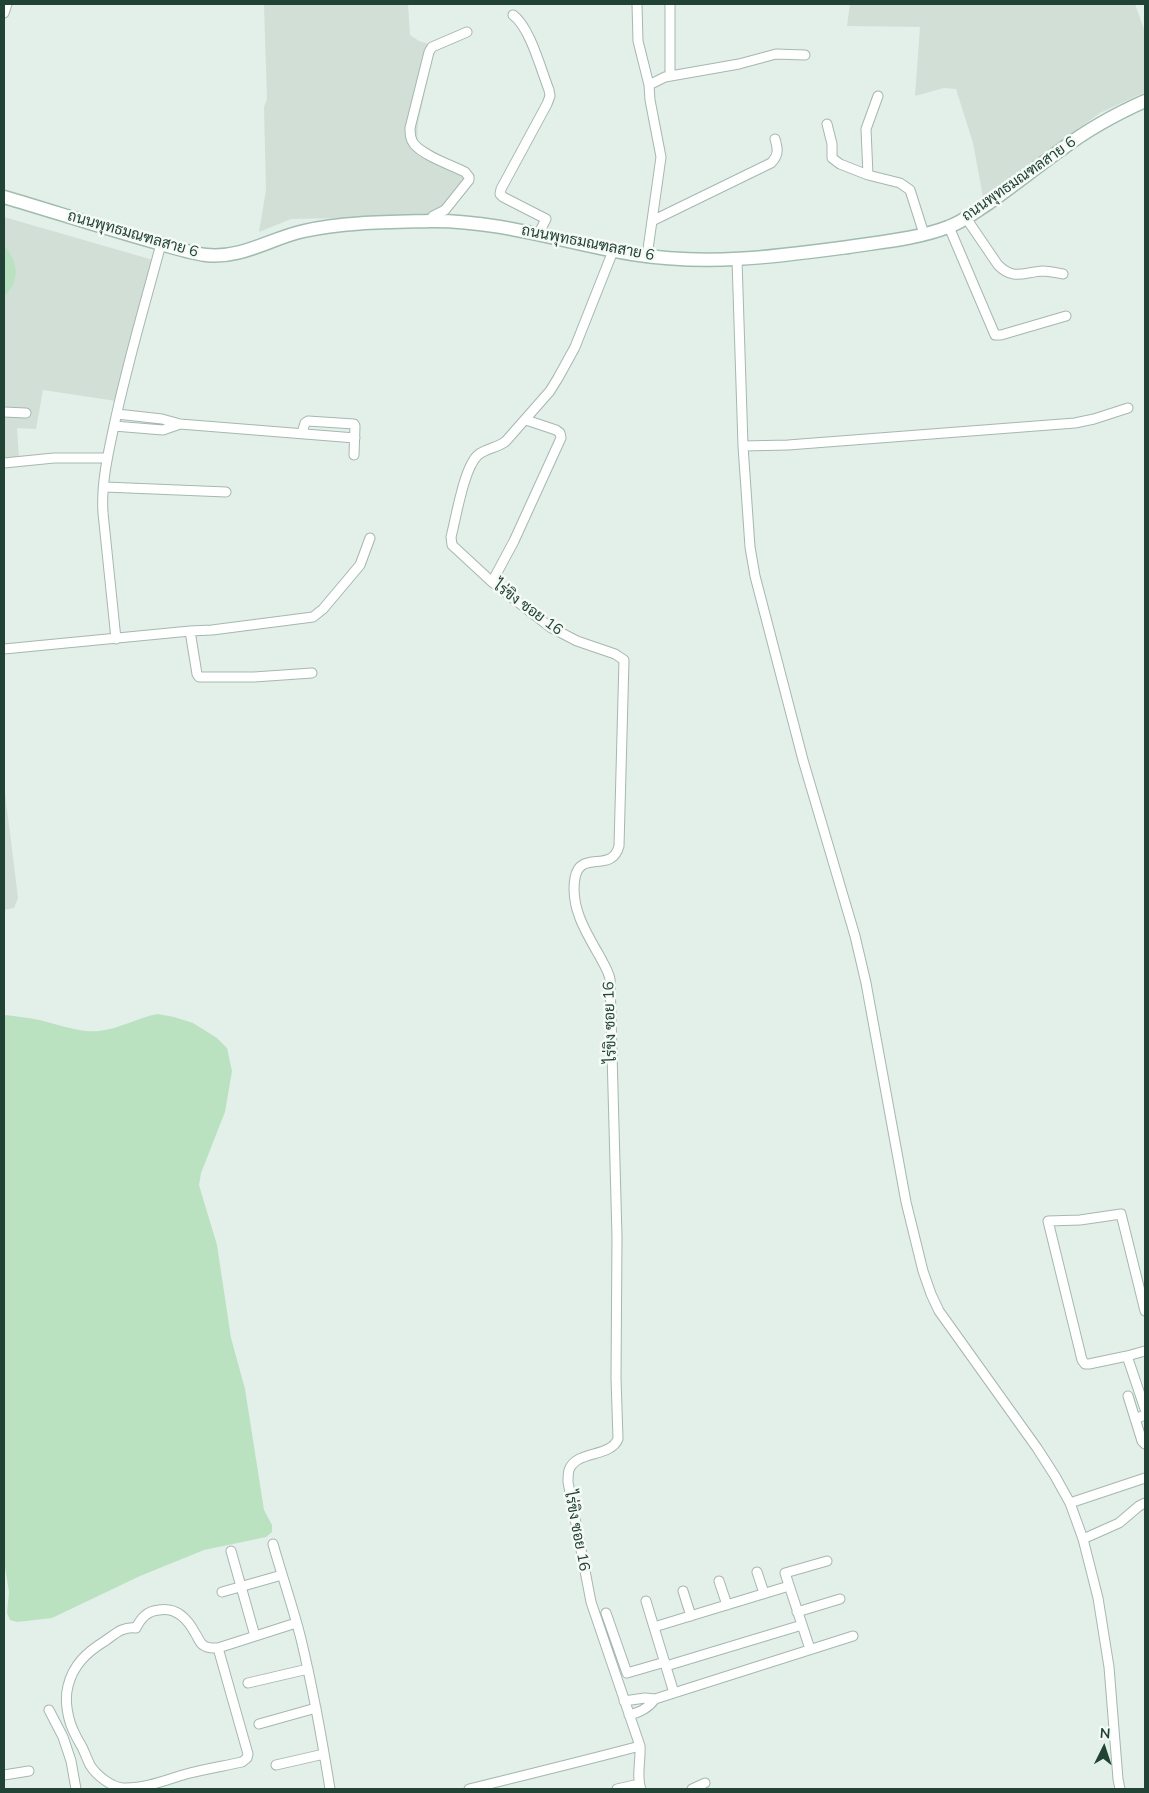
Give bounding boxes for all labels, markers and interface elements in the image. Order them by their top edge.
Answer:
street label: ถนนพุทธมณฑลสาย 6 [959,133,1079,225]
street label: ถนนพุทธมณฑลสาย 6 [66,207,200,261]
street label: ถนนพุทธมณฑลสาย 6 [520,221,656,265]
street label: ไร่ขิง ซอย 16 [490,577,566,639]
street label: ไร่ขิง ซอย 16 [600,981,620,1063]
street label: ไร่ขิง ซอย 16 [560,1489,594,1573]
north arrow [1079,1723,1129,1773]
text: N [1099,1724,1111,1742]

